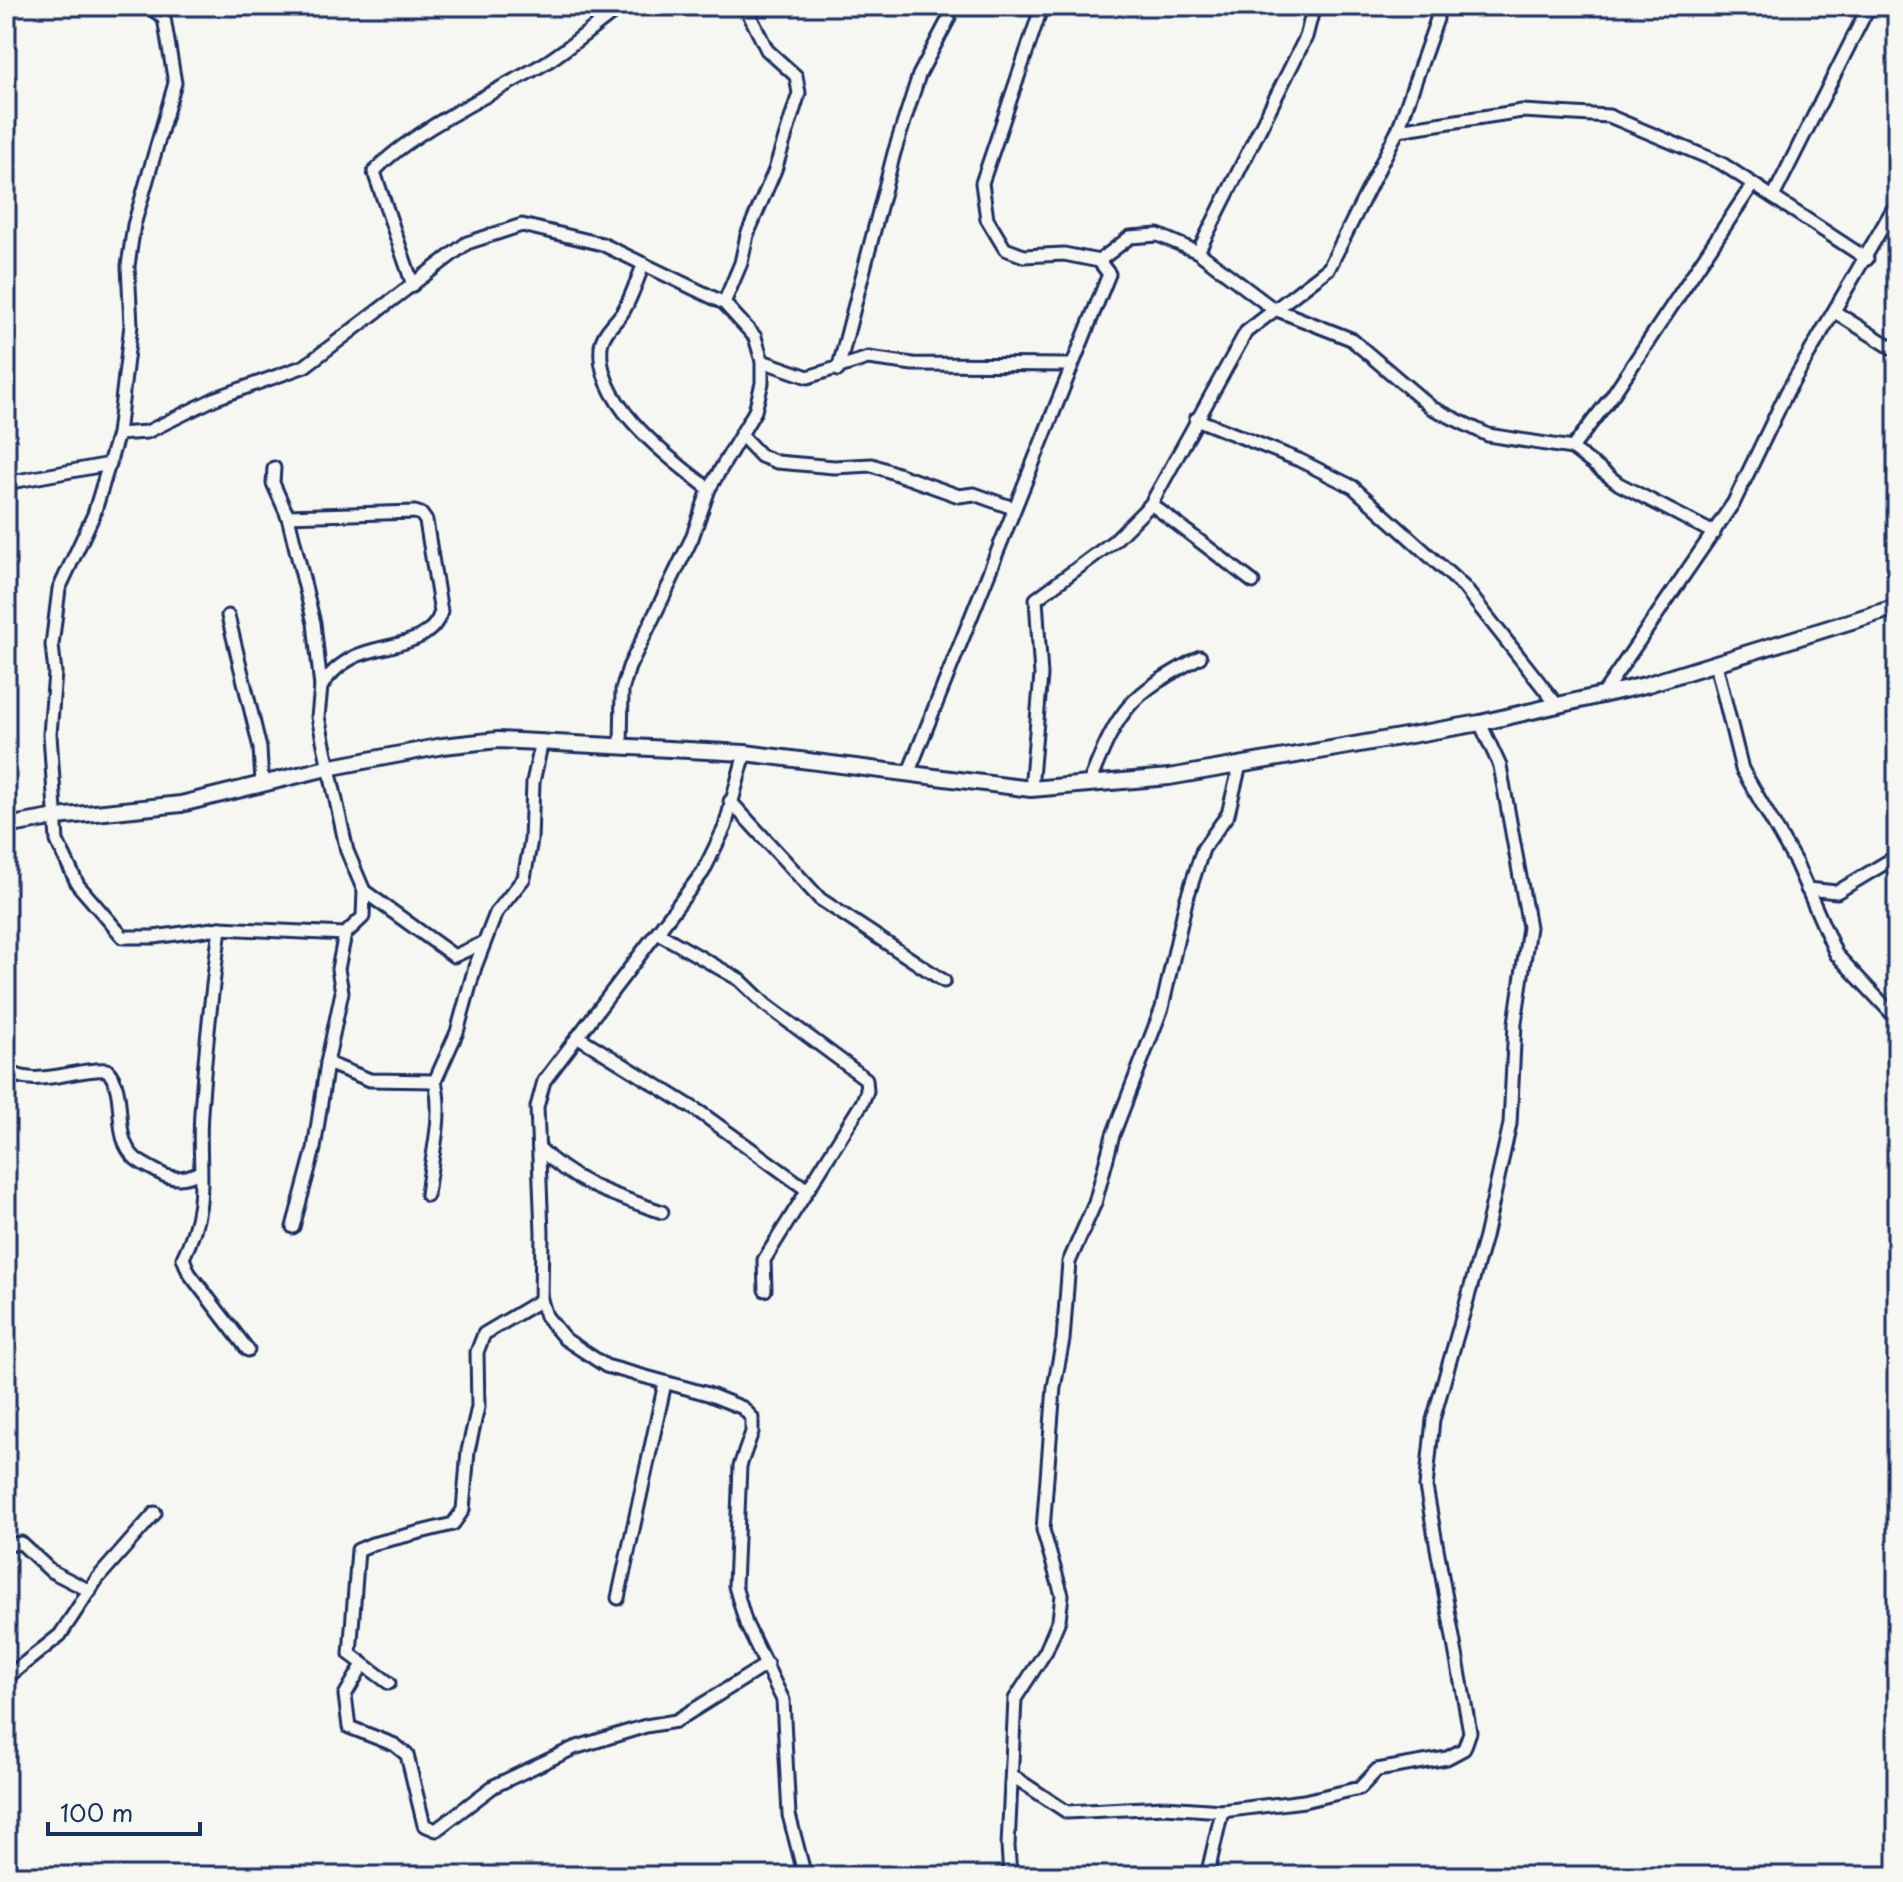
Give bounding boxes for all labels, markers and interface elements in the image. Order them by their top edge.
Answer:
scale bar [48,1786,200,1836]
text: 100 m [60,1794,133,1830]

